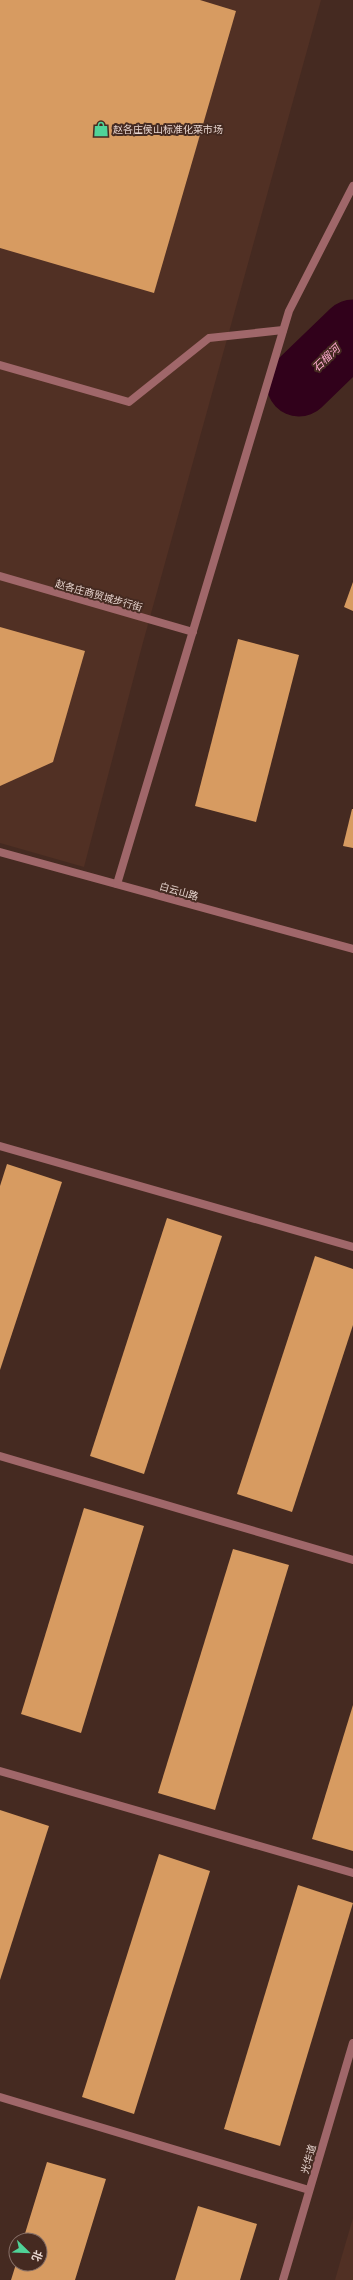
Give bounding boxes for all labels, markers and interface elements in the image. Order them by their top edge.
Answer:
shop icon: 赵各庄侯山标准化菜市场 [92,120,110,138]
place label: 赵各庄侯山标准化菜市场 [113,124,223,136]
water label: 石榴河 [310,341,344,374]
street label: 赵各庄商贸城步行街 [54,578,144,614]
street label: 白云山路 [158,881,200,903]
street label: 光华道 [299,2143,319,2175]
north arrow [8,2232,48,2272]
text: 北 [29,2248,45,2263]

